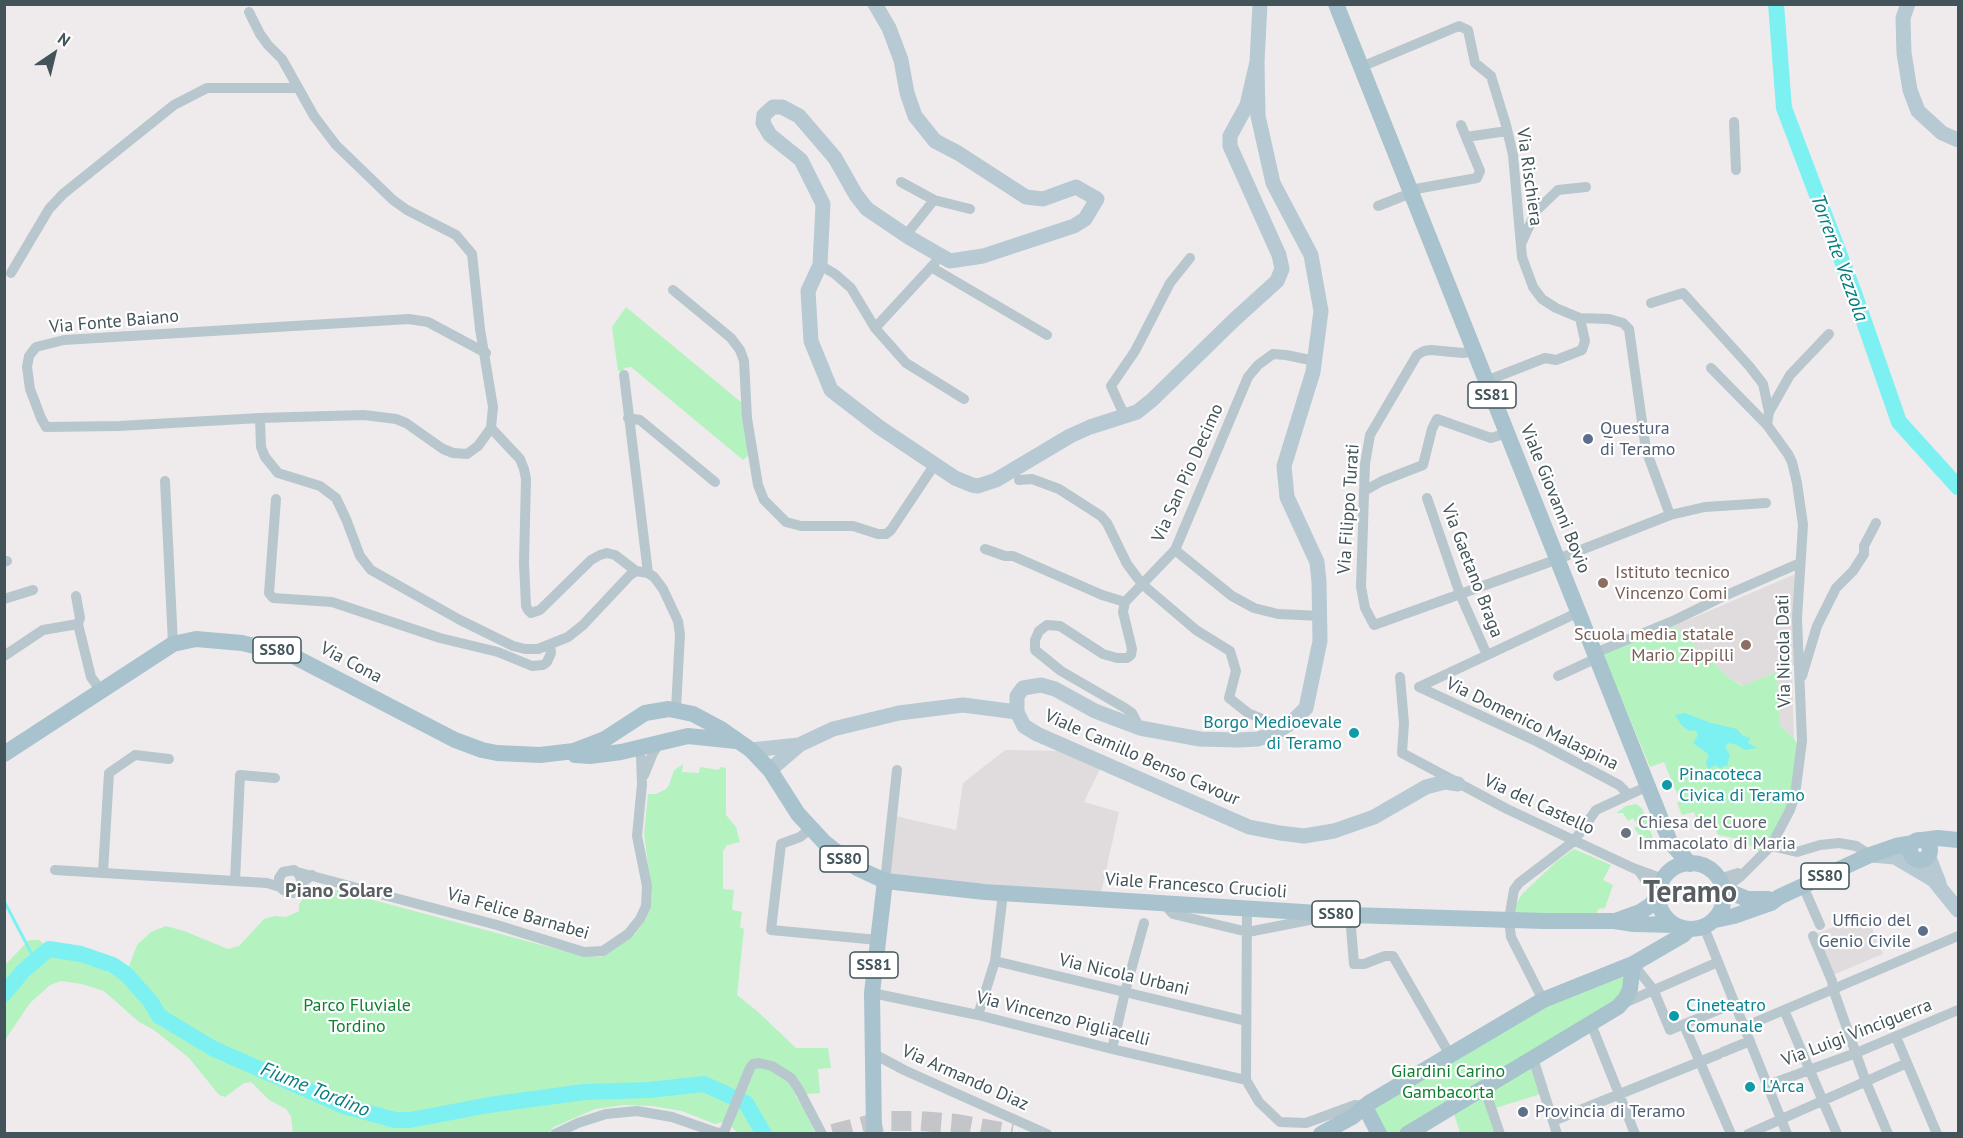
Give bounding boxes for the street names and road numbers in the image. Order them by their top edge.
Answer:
street label: Via Rischiera [1511,127,1547,227]
street label: Via Fonte Baiano [48,306,180,338]
road number: SS81 [1468,382,1516,408]
street label: Via San Pio Decimo [1148,400,1228,546]
street label: Viale Giovanni Bovio [1515,421,1595,577]
street label: Via Filippo Turati [1334,443,1364,575]
street label: Via Gaetano Braga [1437,501,1507,641]
street label: Via Nicola Dati [1772,594,1796,708]
road number: SS80 [253,637,301,663]
street label: Via Cona [316,638,386,688]
street label: Via Domenico Malaspina [1442,673,1622,775]
street label: Viale Camillo Benso Cavour [1041,705,1243,811]
street label: Via del Castello [1480,770,1598,840]
road number: SS80 [820,846,868,872]
road number: SS80 [1801,863,1849,889]
street label: Viale Francesco Crucioli [1104,869,1288,903]
street label: Via Felice Barnabei [444,883,592,945]
road number: SS80 [1312,901,1360,927]
street label: Via Nicola Urbani [1057,949,1191,1001]
road number: SS81 [850,952,898,978]
street label: Via Vincenzo Pigliacelli [974,987,1152,1051]
street label: Via Luigi Vinciguerra [1779,994,1935,1072]
street label: Via Armando Diaz [898,1040,1032,1116]

